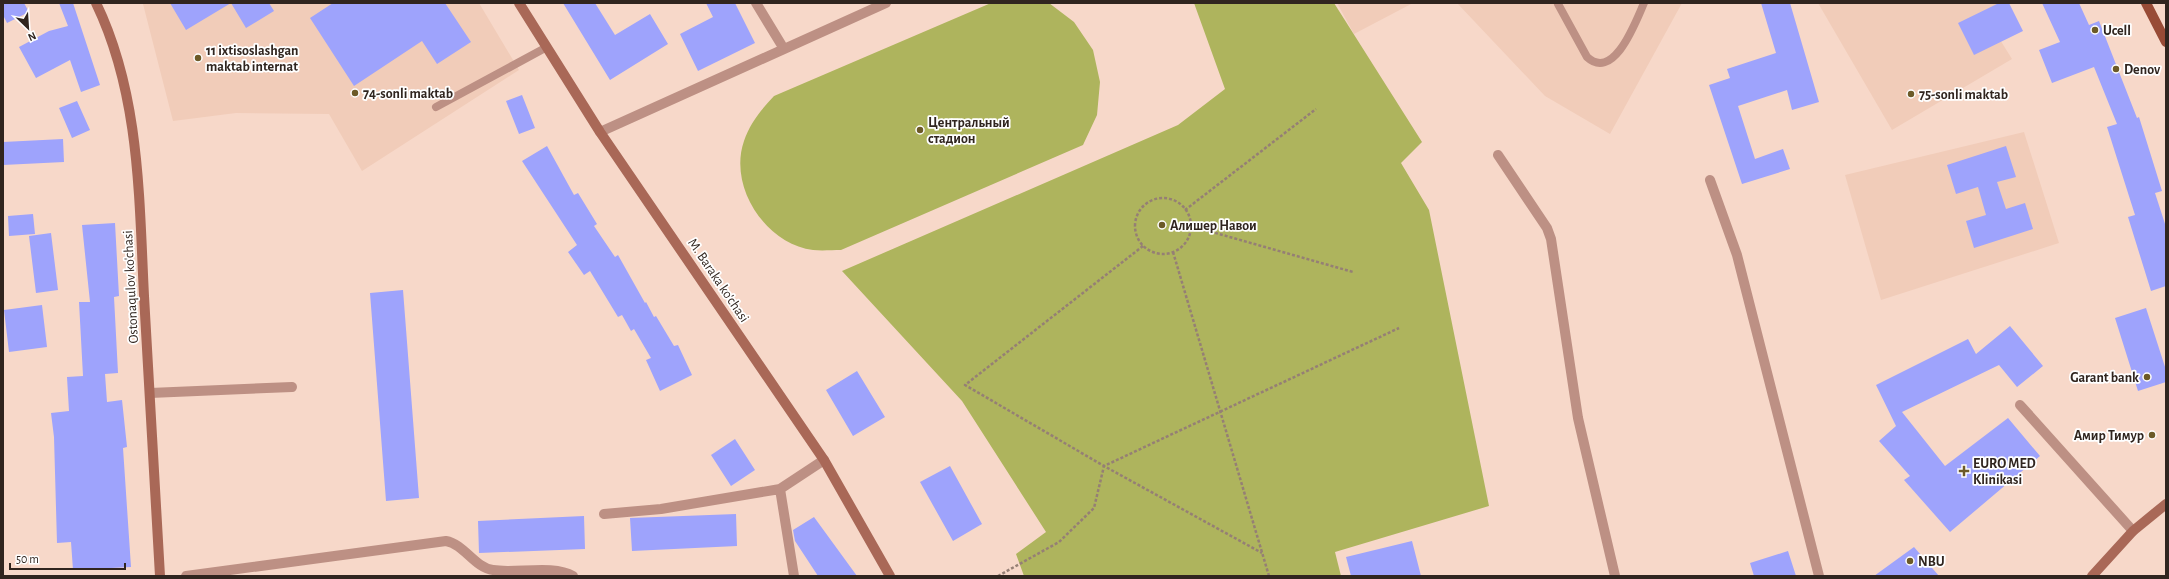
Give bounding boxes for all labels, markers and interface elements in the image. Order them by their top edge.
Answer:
north arrow [8,8,48,48]
place label: Ucell [2103,24,2131,38]
marker: Ucell [2090,25,2100,35]
text: N [26,30,38,43]
place label: 11 ixtisoslashgan maktab internat [206,44,299,74]
marker: 11 ixtisoslashgan maktab internat [193,53,203,63]
place label: Denov [2124,63,2161,77]
marker: Denov [2111,64,2121,74]
place label: 74-sonli maktab [363,87,453,101]
marker: 74-sonli maktab [350,88,360,98]
place label: 75-sonli maktab [1919,88,2008,102]
marker: 75-sonli maktab [1906,89,1916,99]
place label: Центральный стадион [928,116,1010,146]
marker: Центральный стадион [915,125,925,135]
place label: Алишер Навои [1170,219,1257,233]
marker: Алишер Навои [1157,220,1167,230]
street label: Ostonaqulov ko'chasi [121,230,141,344]
street label: M. Baraka ko'chasi [685,236,751,325]
place label: Garant bank [2070,371,2139,385]
marker: Garant bank [2142,372,2152,382]
place label: Амир Тимур [2074,429,2144,443]
marker: Амир Тимур [2147,430,2157,440]
place label: EURO MED Klinikasi [1973,457,2036,487]
marker: EURO MED Klinikasi [1958,465,1970,477]
scale bar [10,545,125,571]
text: 50 m [16,553,39,565]
place label: NBU [1918,555,1945,569]
marker: NBU [1905,556,1915,566]

